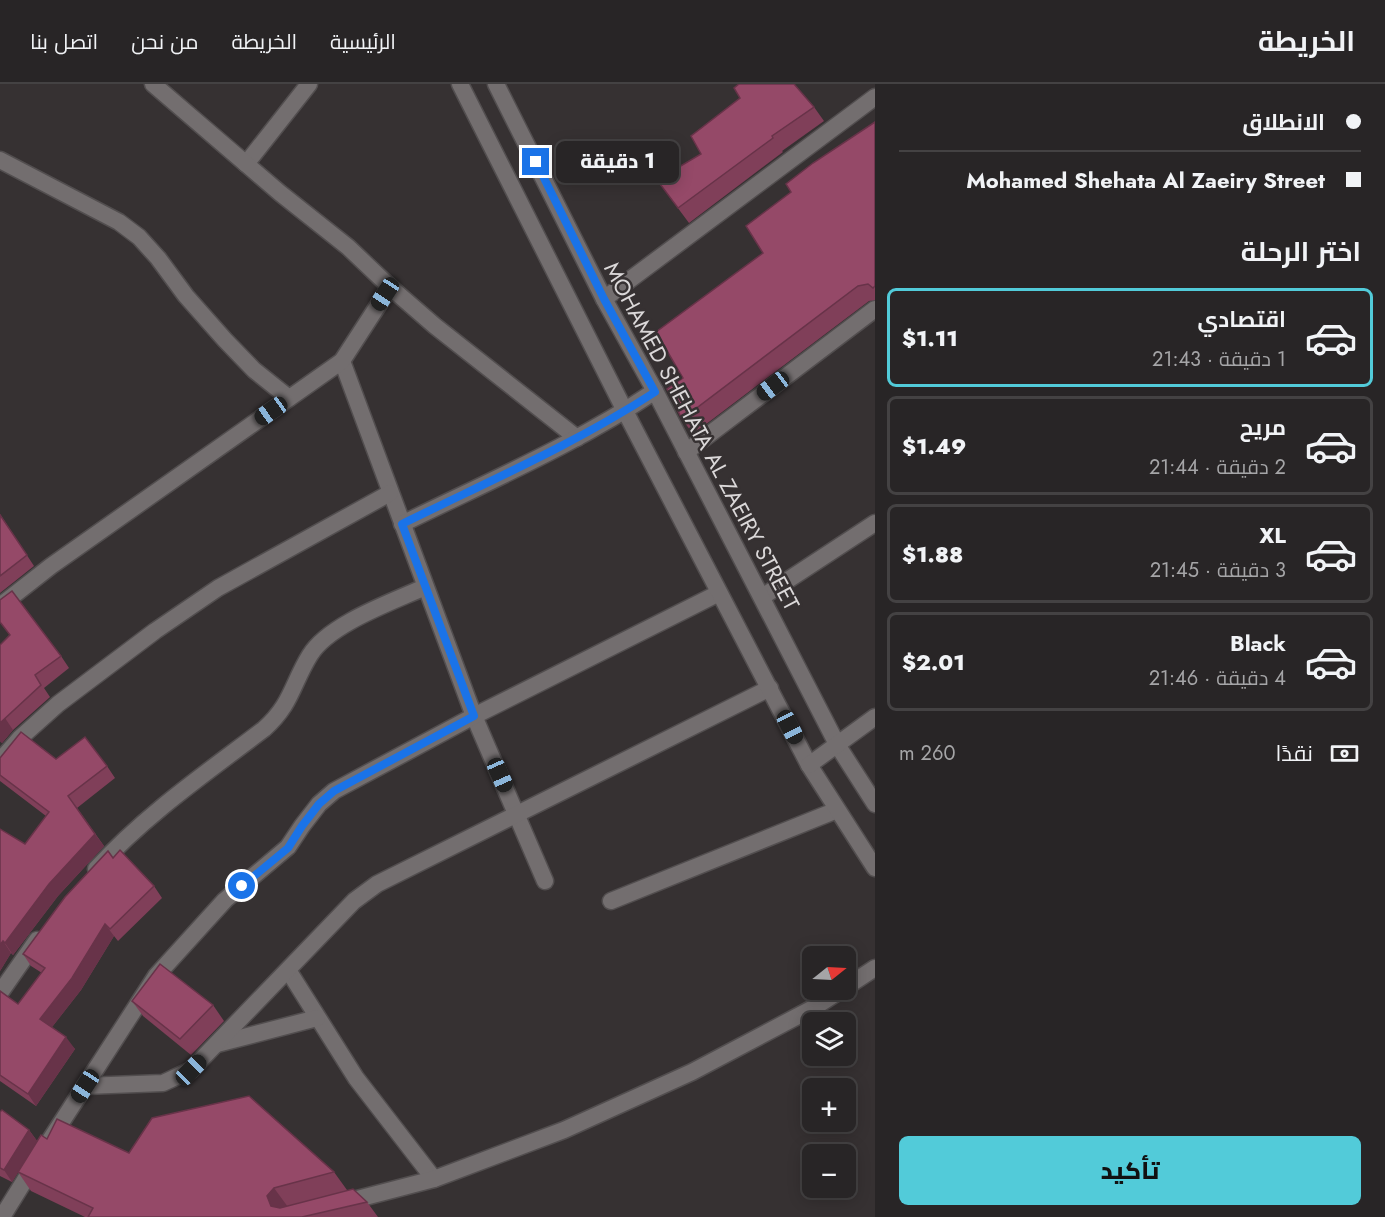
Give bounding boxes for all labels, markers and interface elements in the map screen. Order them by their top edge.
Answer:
text: الخريطة [1258,21,1355,62]
text: اتصل بنا [30,27,98,57]
text: من نحن [131,27,199,57]
text: الخريطة [232,27,297,57]
text: الرئيسية [330,27,396,57]
text: الانطلاق [1242,106,1325,138]
callout: 1 دقيقة [557,141,680,183]
text: 1 دقيقة [580,147,655,176]
route end [522,148,549,175]
text: Mohamed Shehata Al Zaeiry Street [966,164,1325,196]
text: اختر الرحلة [1241,232,1361,271]
street label: MOHAMED SHEHATA AL ZAEIRY STREET [596,256,808,616]
car [368,274,402,314]
text: اقتصادي [1197,303,1286,335]
icon: car [1304,311,1358,365]
text: $1.11 [902,322,958,354]
text: 1 دقيقة · 21:43 [1152,345,1286,374]
car [753,368,793,404]
car [251,393,291,429]
text: مريح [1240,411,1286,443]
icon: car [1304,419,1358,473]
text: $1.49 [902,430,966,462]
text: 2 دقيقة · 21:44 [1149,453,1286,482]
text: XL [1259,519,1286,551]
icon: car [1304,527,1358,581]
text: $1.88 [902,538,963,570]
text: 3 دقيقة · 21:45 [1150,556,1286,585]
text: Black [1230,627,1286,659]
icon: car [1304,635,1358,689]
text: $2.01 [902,646,965,678]
text: 4 دقيقة · 21:46 [1149,664,1286,693]
car [774,707,806,747]
text: نقدًا [1275,737,1313,769]
icon: cash [1328,737,1361,770]
text: 260 m [899,739,956,768]
car [484,755,516,795]
route start [228,872,255,899]
north arrow [802,946,856,1000]
map controls [802,946,856,1198]
button: layers [802,1012,856,1066]
car [172,1051,210,1089]
car [68,1066,102,1106]
button: + [802,1078,856,1132]
button: تأكيد [899,1136,1361,1205]
button: − [802,1144,856,1198]

